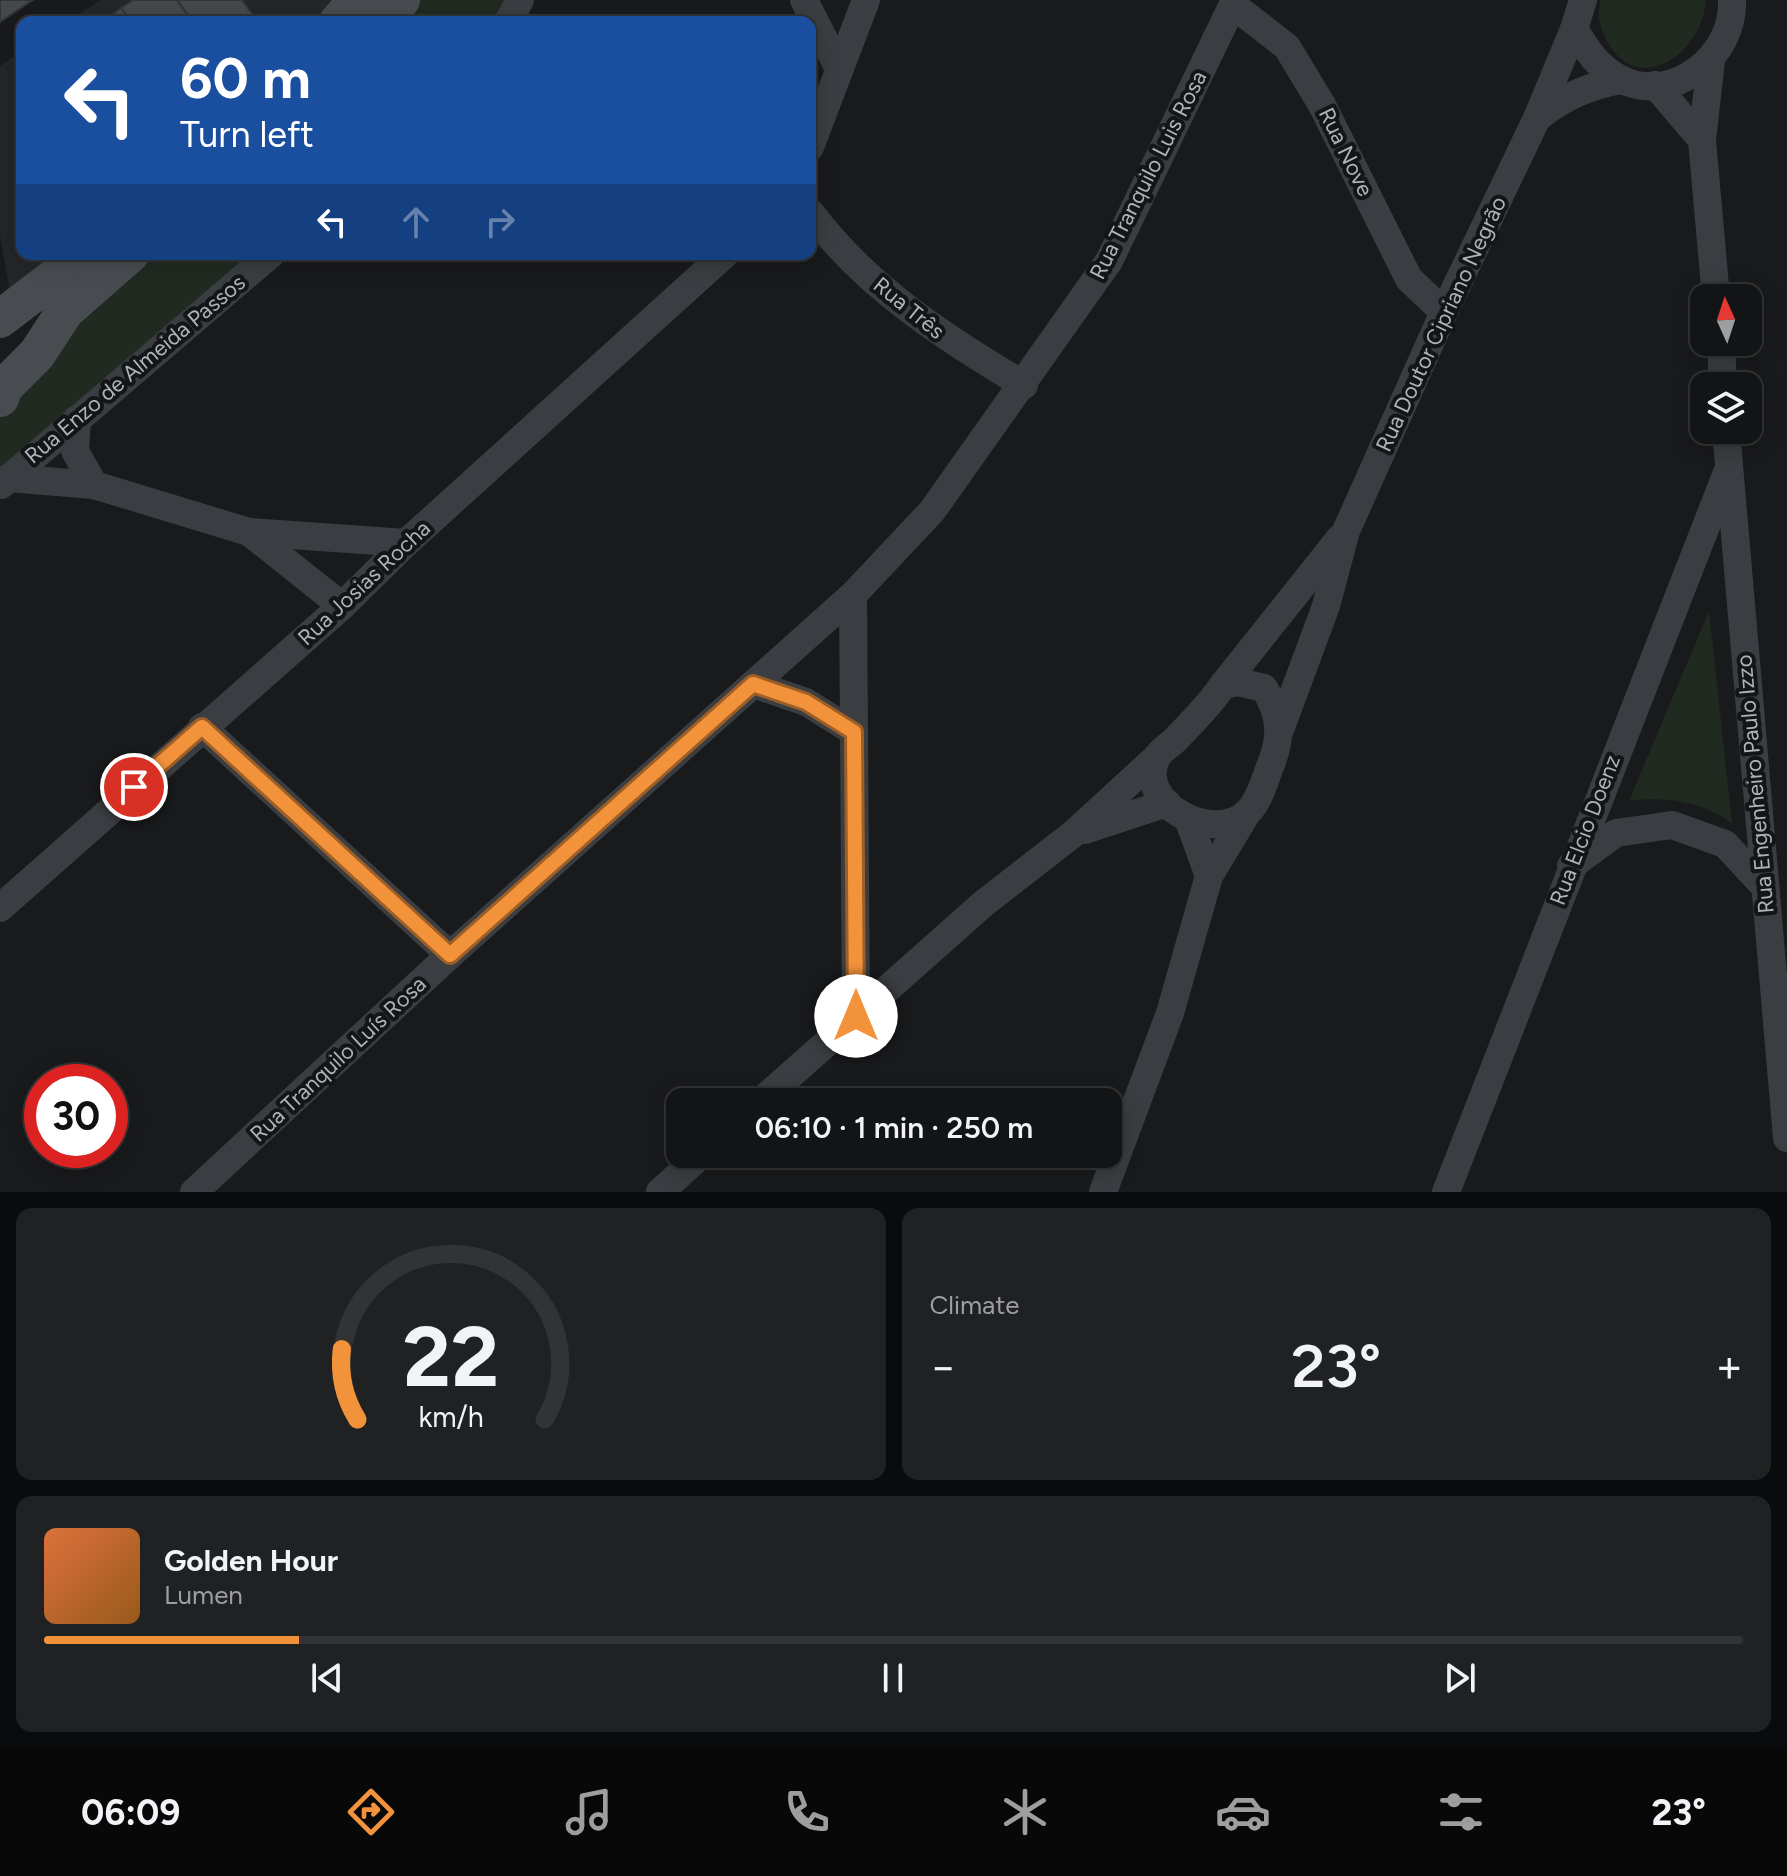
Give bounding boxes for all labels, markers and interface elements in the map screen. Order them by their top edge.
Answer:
text: 60 m [180,45,311,112]
icon: left [48,48,152,152]
street label: Rua Tranquilo Luis Rosa [1084,66,1212,284]
street label: Rua Nove [1313,103,1379,201]
text: Turn left [180,113,314,156]
street label: Rua Doutor Cipriano Negrão [1370,192,1512,456]
icon: left [310,200,354,244]
icon: ahead [394,200,438,244]
icon: right [478,200,522,244]
street label: Rua Enzo de Almeida Passos [19,269,251,469]
street label: Rua Três [868,271,950,345]
north arrow [1690,284,1762,356]
map controls [1690,284,1762,444]
button: layers [1690,372,1762,444]
street label: Rua Josias Rocha [292,515,436,651]
street label: Rua Engenheiro Paulo Izzo [1730,654,1780,914]
street label: Rua Elcio Doenz [1544,751,1626,909]
pin [100,753,168,821]
icon: arrive [112,765,156,809]
street label: Rua Tranquilo Luís Rosa [245,971,431,1147]
position arrow [814,974,898,1058]
speed limit sign: 30 [24,1064,128,1168]
text: 06:10 · 1 min · 250 m [755,1109,1033,1146]
text: Climate [930,1289,1019,1321]
text: 22 [403,1307,499,1407]
text: 23° [1291,1330,1381,1402]
text: − [930,1340,957,1393]
text: + [1716,1340,1743,1393]
text: km/h [418,1400,483,1434]
text: Golden Hour [164,1542,338,1579]
text: Lumen [164,1579,243,1611]
icon: previous [305,1656,349,1700]
icon: pause [871,1656,915,1700]
icon: next [1438,1656,1482,1700]
icon: directions [343,1784,399,1840]
icon: music [561,1784,617,1840]
icon: phone [779,1784,835,1840]
icon: climate [997,1784,1053,1840]
icon: car [1215,1784,1271,1840]
icon: filters [1433,1784,1489,1840]
text: 06:09 [81,1791,180,1834]
text: 23° [1651,1791,1706,1834]

